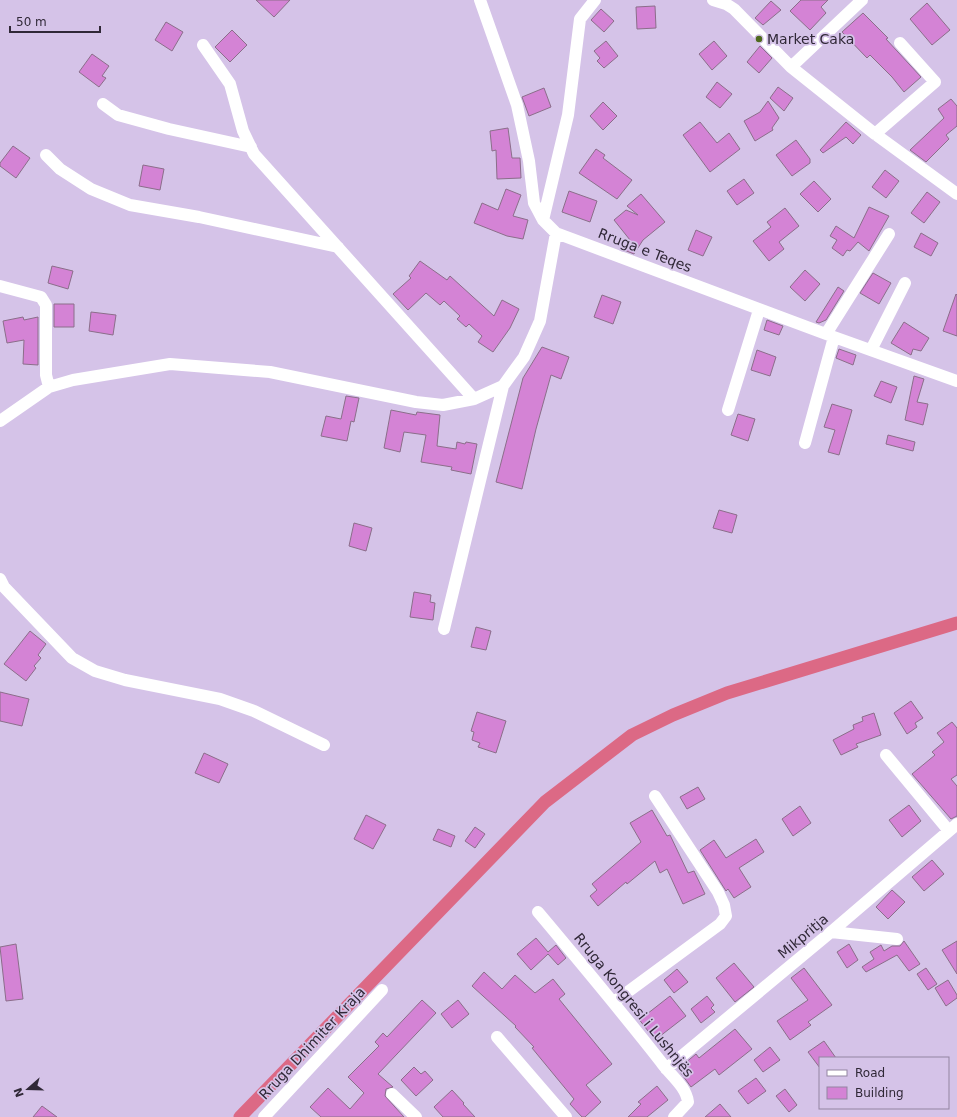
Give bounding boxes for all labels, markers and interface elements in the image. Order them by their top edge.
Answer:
scale bar [10,8,100,34]
text: 50 m [16,15,47,29]
place label: Market Caka [767,31,854,47]
marker: Market Caka [754,34,764,44]
street label: Rruga e Teqes [596,225,694,275]
street label: Mikpritja [775,910,831,962]
street label: Rruga Kongresi i Lushnjës [571,930,697,1080]
street label: Rruga Dhimiter Kraja [256,984,368,1102]
legend [819,1057,949,1109]
text: Road [855,1066,885,1080]
north arrow [8,1069,48,1109]
text: N [11,1086,27,1099]
text: Building [855,1086,904,1100]

